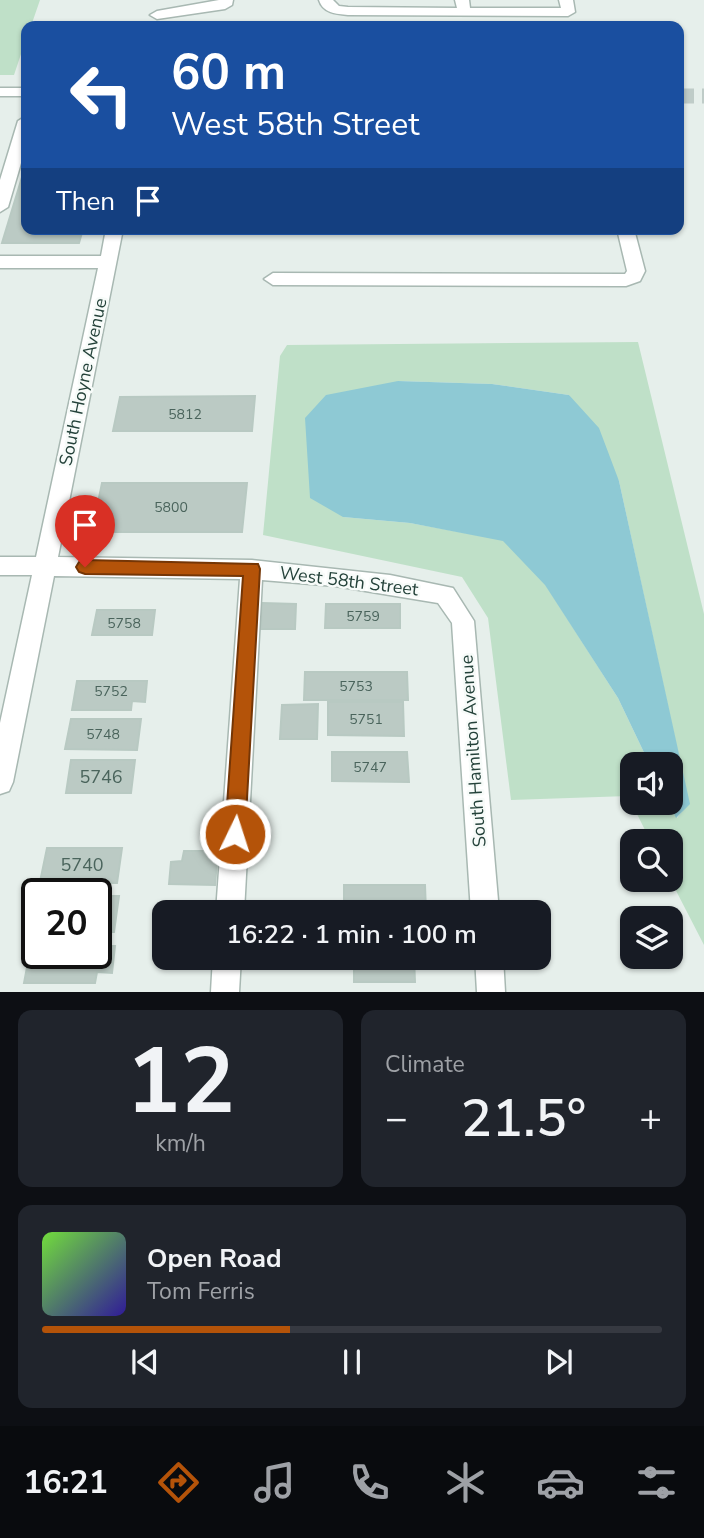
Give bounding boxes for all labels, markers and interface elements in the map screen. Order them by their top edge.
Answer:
text: 60 m [171,39,286,106]
icon: left [56,49,147,140]
text: West 58th Street [171,103,419,146]
icon: arrive [129,182,167,220]
text: Then [56,184,115,219]
street label: South Hoyne Avenue [54,296,112,468]
house number: 5812 [168,405,202,424]
pin [55,495,115,567]
house number: 5800 [154,498,188,517]
icon: arrive [66,506,104,544]
street label: West 58th Street [278,561,420,602]
house number: 5759 [346,607,380,626]
house number: 5758 [107,614,141,633]
street label: South Hamilton Avenue [454,654,492,848]
house number: 5753 [339,677,373,696]
house number: 5752 [94,682,128,701]
house number: 5751 [349,710,383,729]
house number: 5748 [86,725,120,744]
map controls [620,752,683,969]
button: sound [620,752,683,815]
house number: 5747 [353,758,387,777]
house number: 5746 [79,765,123,789]
position arrow [198,797,272,871]
button: search [620,829,683,892]
house number: 5740 [60,853,104,877]
speed limit sign: 20 [21,878,112,969]
button: layers [620,906,683,969]
text: 16:22 · 1 min · 100 m [226,917,477,952]
text: 12 [126,1020,235,1144]
text: Climate [385,1049,465,1080]
text: 21.5° [461,1083,586,1154]
text: − [385,1093,408,1144]
text: + [639,1093,662,1144]
text: km/h [155,1128,206,1159]
text: Open Road [147,1241,282,1276]
text: Tom Ferris [147,1276,255,1307]
icon: previous [126,1343,164,1381]
icon: pause [333,1343,371,1381]
icon: next [540,1343,578,1381]
icon: directions [154,1458,203,1507]
icon: music [250,1458,299,1507]
icon: phone [345,1458,394,1507]
icon: climate [441,1458,490,1507]
icon: car [536,1458,585,1507]
icon: filters [632,1458,681,1507]
text: 16:21 [23,1461,108,1504]

